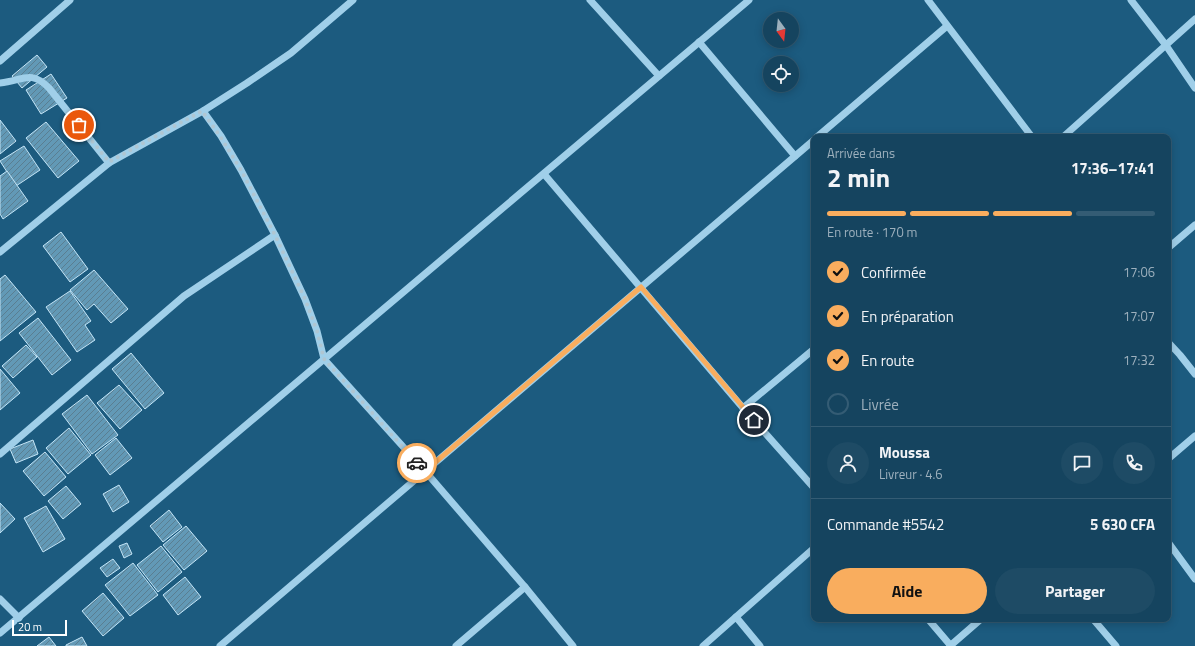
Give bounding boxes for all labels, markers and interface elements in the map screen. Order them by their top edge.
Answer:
north arrow [763,12,799,48]
map controls [763,12,799,92]
button: locate [763,56,799,92]
pin [62,108,96,142]
icon: bag [68,114,90,136]
text: Arrivée dans [827,143,895,163]
text: 17:36–17:41 [1071,157,1155,180]
text: 2 min [827,158,890,197]
text: En route · 170 m [827,222,917,242]
icon: check [827,261,849,283]
text: Confirmée [861,261,926,284]
text: 17:06 [1123,262,1155,282]
icon: check [827,305,849,327]
text: En préparation [861,305,954,328]
text: 17:07 [1123,306,1155,326]
icon: check [827,349,849,371]
text: En route [861,349,914,372]
text: 17:32 [1123,350,1155,370]
text: Livrée [861,393,899,416]
pin [737,403,771,437]
icon: home [743,409,765,431]
text: Moussa [879,441,930,464]
button: person [827,442,869,484]
button: chat [1061,442,1103,484]
button: phone [1113,442,1155,484]
courier [397,443,437,483]
icon: car [406,452,428,474]
text: Livreur · 4.6 [879,464,943,484]
text: Commande #5542 [827,513,944,536]
text: 5 630 CFA [1090,513,1155,536]
button: Aide [827,568,987,614]
button: Partager [995,568,1155,614]
scale bar [12,618,67,637]
text: 20 m [18,619,42,635]

